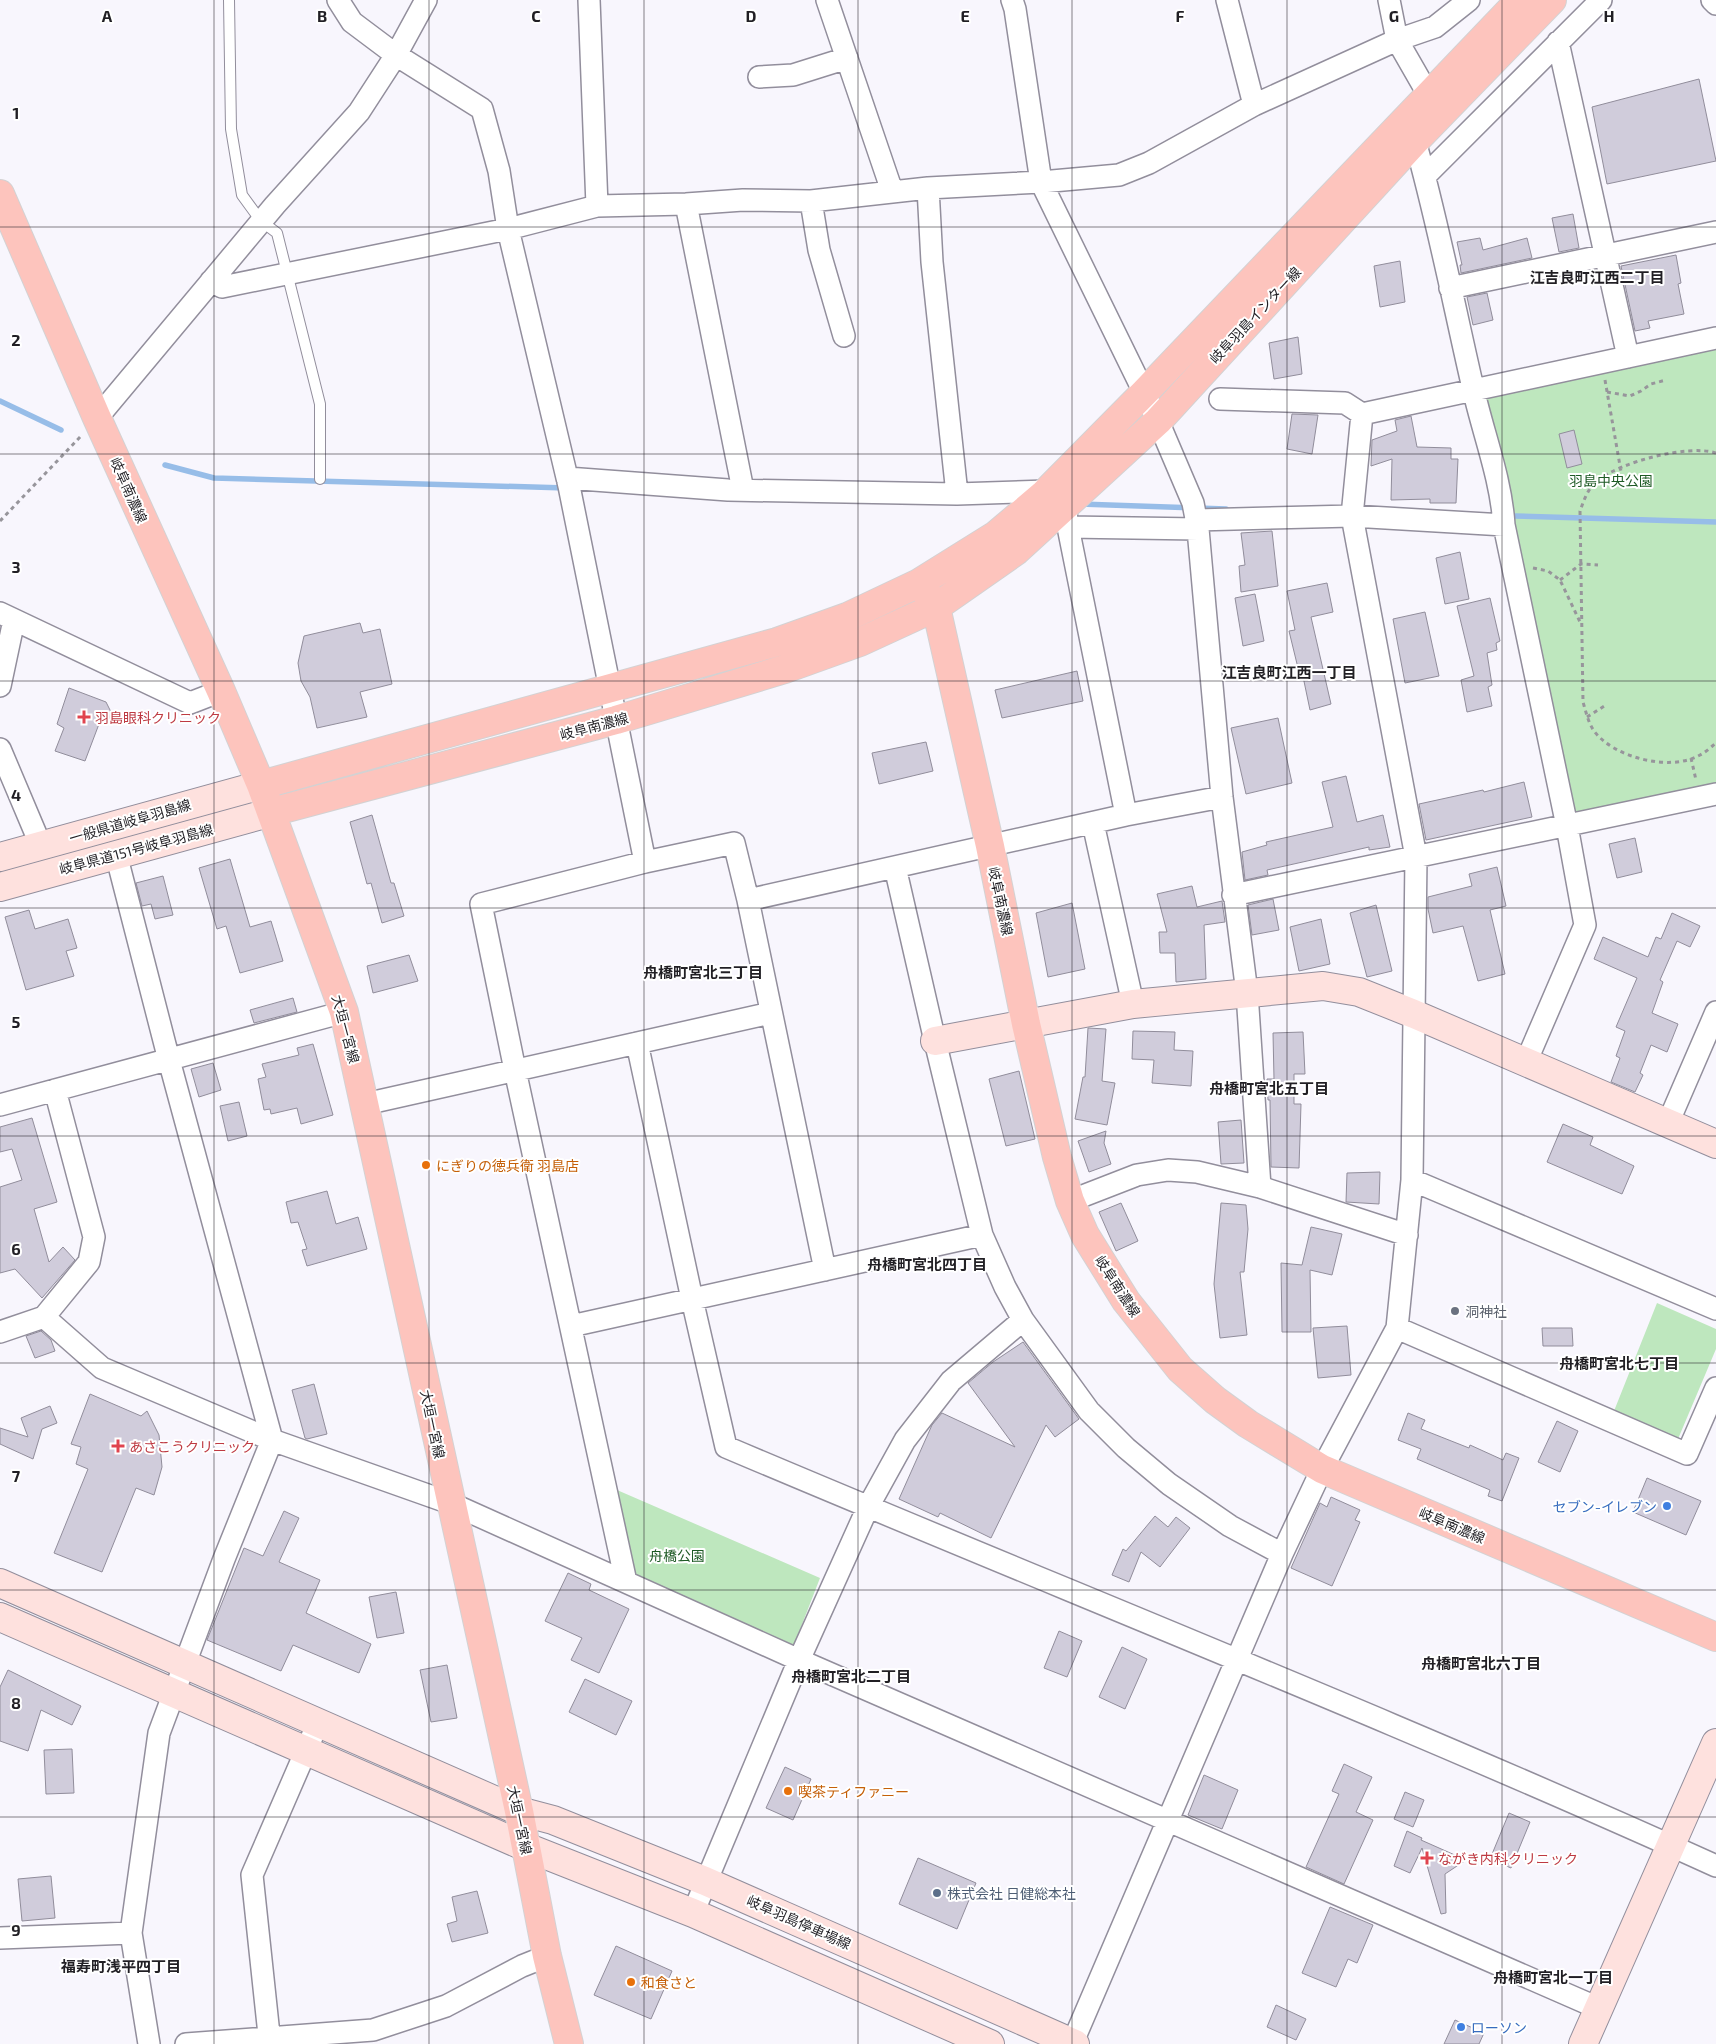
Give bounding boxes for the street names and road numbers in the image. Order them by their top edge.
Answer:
street label: 岐阜羽島インター線 [1206,263,1304,367]
street label: 岐阜南濃線 [107,455,151,525]
street label: 岐阜南濃線 [558,709,630,743]
street label: 一般県道岐阜羽島線 [67,795,193,847]
street label: 岐阜県道151号岐阜羽島線 [57,820,215,878]
street label: 岐阜南濃線 [985,865,1017,937]
street label: 大垣一宮線 [329,993,363,1065]
street label: 岐阜南濃線 [1092,1252,1144,1320]
street label: 大垣一宮線 [417,1388,449,1460]
street label: 岐阜南濃線 [1416,1504,1488,1546]
street label: 大垣一宮線 [504,1784,536,1856]
street label: 岐阜羽島停車場線 [744,1891,854,1953]

